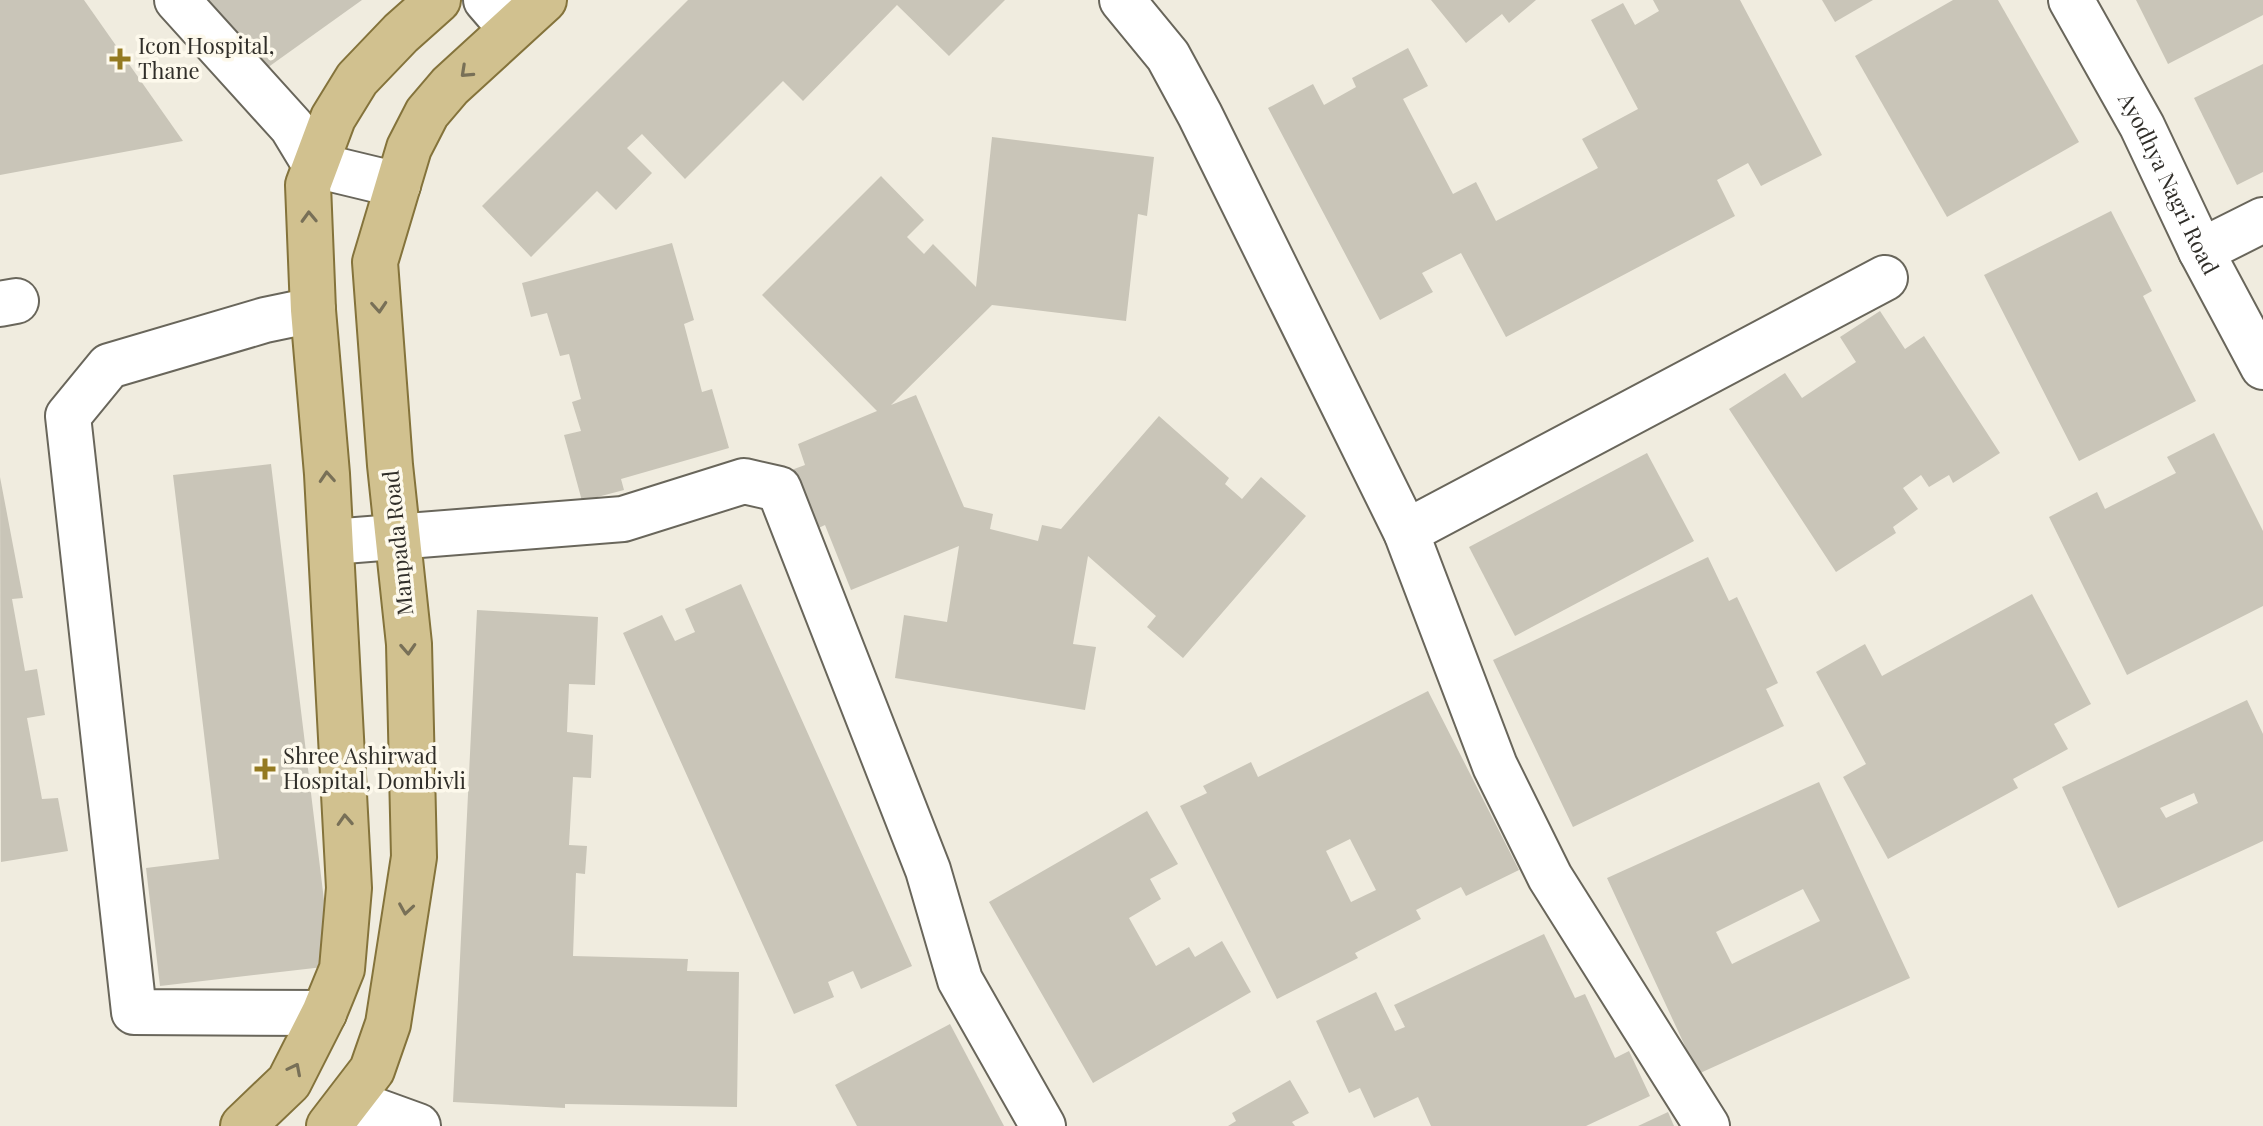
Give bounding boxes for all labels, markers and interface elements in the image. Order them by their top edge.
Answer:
place label: Icon Hospital, Thane [138,30,275,85]
marker: Icon Hospital, Thane [109,48,131,70]
one-way arrow [461,62,475,77]
street label: Ayodhya Nagri Road [2112,86,2227,280]
one-way arrow [301,210,318,223]
one-way arrow [370,301,387,314]
street label: Manpada Road [374,469,420,617]
one-way arrow [319,470,336,483]
one-way arrow [400,643,417,656]
place label: Shree Ashirwad Hospital, Dombivli [283,740,466,795]
marker: Shree Ashirwad Hospital, Dombivli [254,758,276,780]
one-way arrow [337,813,354,826]
one-way arrow [398,902,415,915]
one-way arrow [286,1063,301,1078]

